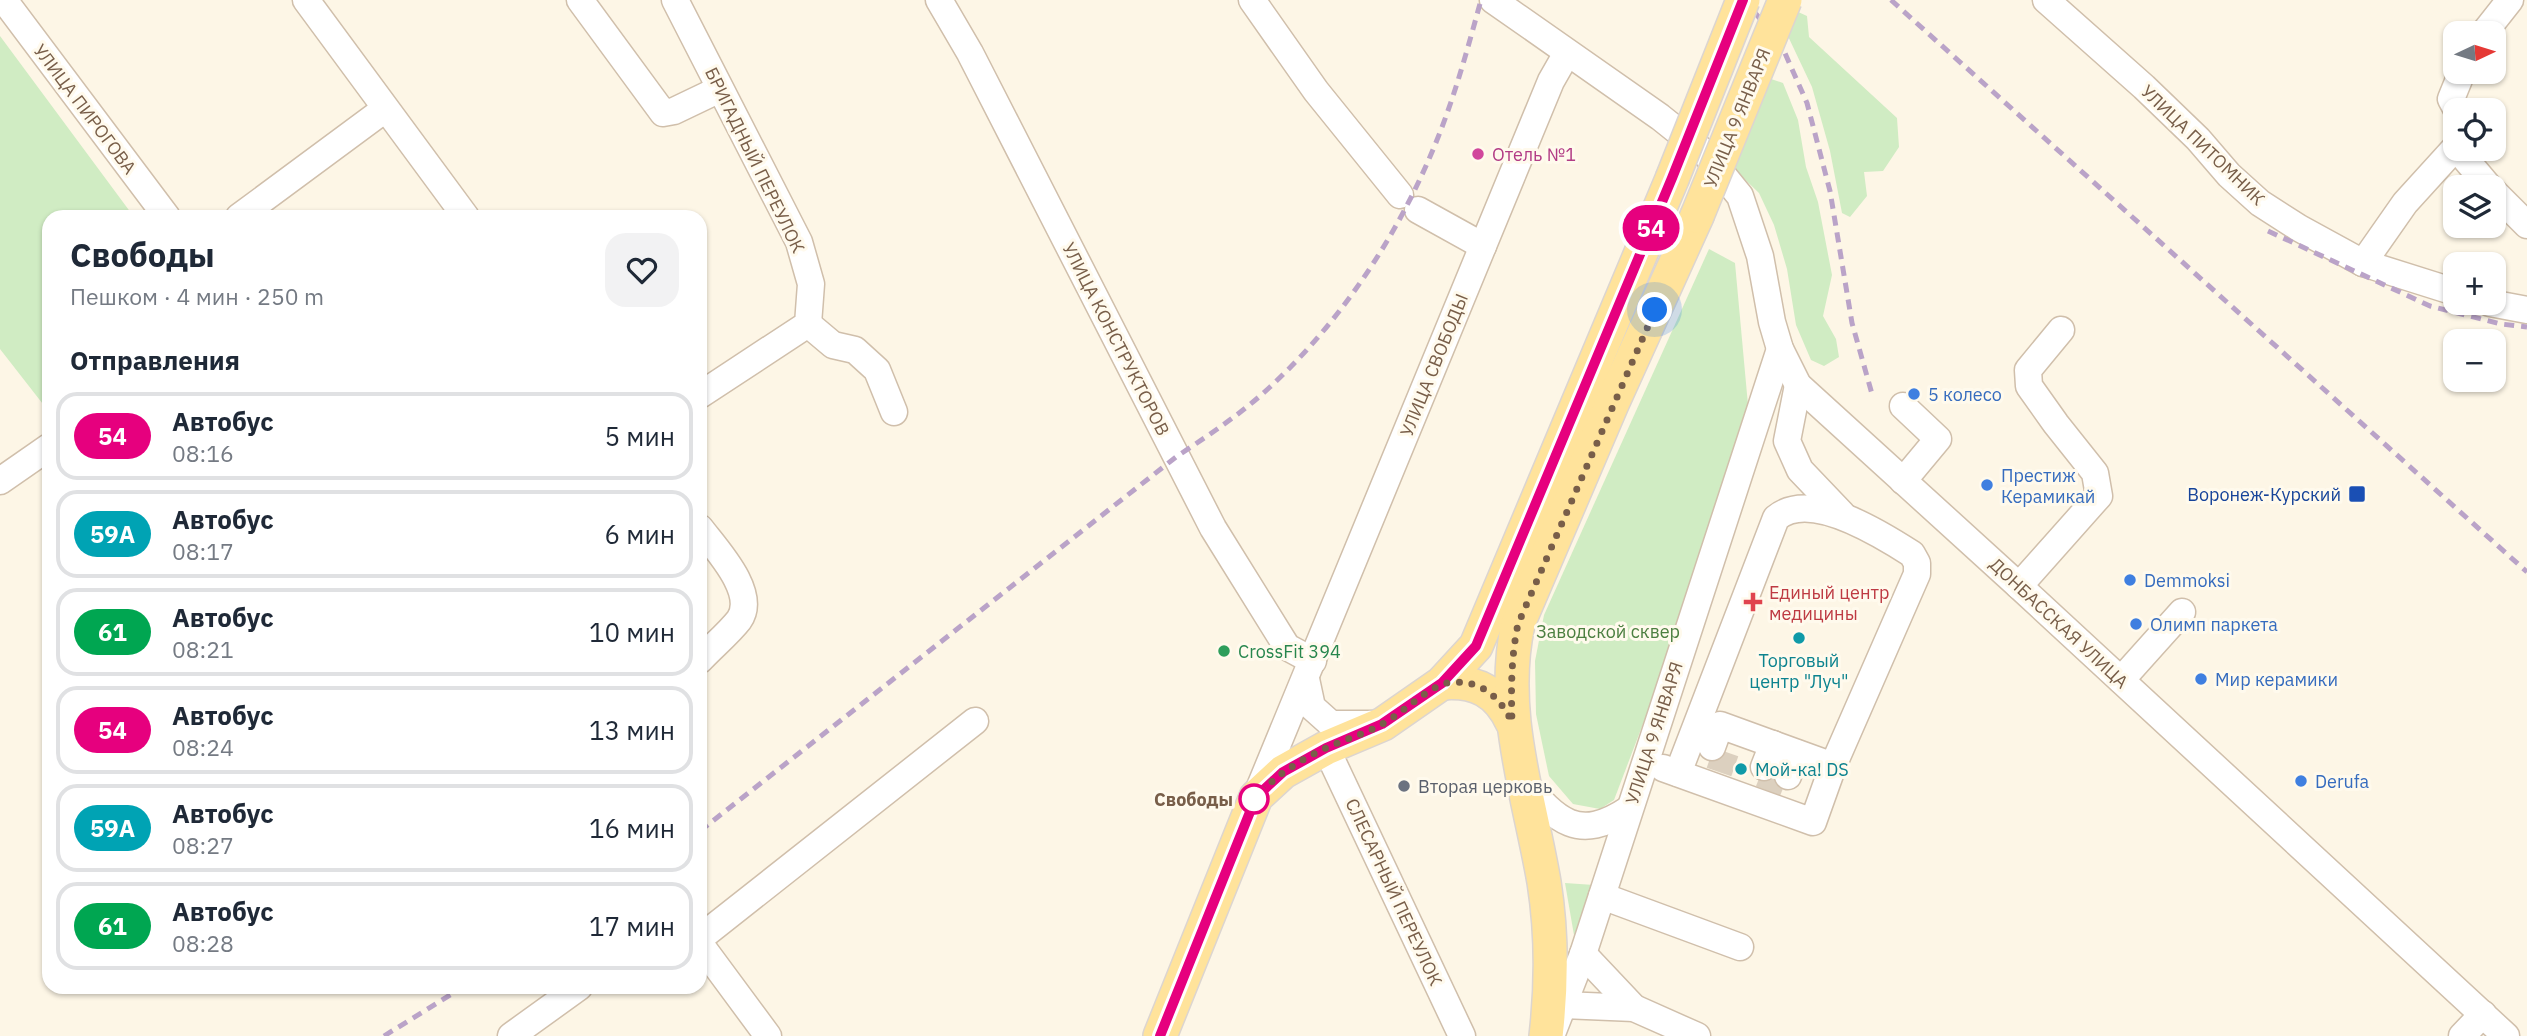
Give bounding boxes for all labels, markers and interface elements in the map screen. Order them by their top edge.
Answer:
north arrow [2443,21,2506,84]
map controls [2443,21,2506,392]
street label: УЛИЦА ПИРОГОВА [29,39,142,179]
street label: УЛИЦА 9 ЯНВАРЯ [1699,45,1775,191]
street label: БРИГАДНЫЙ ПЕРЕУЛОК [700,63,810,257]
street label: УЛИЦА ПИТОМНИК [2136,80,2270,210]
button: locate [2443,98,2506,161]
place label: Отель №1 [1492,143,1576,166]
marker: Отель №1 [1470,146,1486,162]
button: layers [2443,175,2506,238]
line badge: 54 [1620,205,1682,251]
text: 54 [1637,212,1665,244]
text: Свободы [70,233,215,276]
button: heart [605,233,679,307]
street label: УЛИЦА КОНСТРУКТОРОВ [1057,239,1175,439]
button: + [2443,252,2506,315]
text: Пешком · 4 мин · 250 m [70,281,324,311]
street label: УЛИЦА СВОБОДЫ [1395,290,1473,440]
your location [1637,292,1672,327]
button: − [2443,329,2506,392]
text: Отправления [70,343,240,377]
place label: 5 колесо [1928,383,2002,406]
marker: 5 колесо [1906,386,1922,402]
text: Автобус [172,404,274,438]
text: 5 мин [605,419,675,453]
text: 54 [98,420,127,452]
text: 08:16 [172,438,234,468]
place label: Престиж Керамикай [2001,464,2095,508]
marker: Престиж Керамикай [1979,477,1995,493]
place label: Воронеж-Курский [2187,483,2341,506]
marker: Воронеж-Курский [2347,484,2367,504]
text: Автобус [172,502,274,536]
text: 6 мин [605,517,675,551]
text: 59А [90,518,135,550]
text: 08:17 [172,536,234,566]
street label: ДОНБАССКАЯ УЛИЦА [1985,553,2134,694]
place label: Demmoksi [2144,569,2230,592]
marker: Demmoksi [2122,572,2138,588]
place label: Единый центр медицины [1769,581,1889,625]
marker: Единый центр медицины [1743,592,1763,612]
text: Автобус [172,600,274,634]
place label: Олимп паркета [2150,613,2278,636]
text: 10 мин [589,615,675,649]
text: 61 [98,616,127,648]
marker: Олимп паркета [2128,616,2144,632]
park label: Заводской сквер [1536,620,1680,643]
marker: Торговый центр "Луч" [1791,630,1807,646]
text: 08:21 [172,634,234,664]
place label: CrossFit 394 [1238,640,1341,663]
marker: CrossFit 394 [1216,643,1232,659]
place label: Торговый центр "Луч" [1749,649,1849,693]
street label: УЛИЦА 9 ЯНВАРЯ [1620,659,1688,807]
place label: Мир керамики [2215,668,2338,691]
marker: Мир керамики [2193,671,2209,687]
text: Автобус [172,698,274,732]
text: 13 мин [589,713,675,747]
text: 54 [98,714,127,746]
text: 08:24 [172,732,234,762]
place label: Мой-ка! DS [1755,758,1849,781]
marker: Мой-ка! DS [1733,761,1749,777]
place label: Derufa [2315,770,2370,793]
marker: Derufa [2293,773,2309,789]
place label: Вторая церковь [1418,775,1552,798]
marker: Вторая церковь [1396,778,1412,794]
marker: Свободы [1239,784,1269,814]
place label: Свободы [1154,788,1233,811]
street label: СЛЕСАРНЫЙ ПЕРЕУЛОК [1340,795,1448,989]
text: Автобус [172,796,274,830]
text: 16 мин [589,811,675,845]
text: 59А [90,812,135,844]
text: 08:27 [172,830,234,860]
text: Автобус [172,894,274,928]
text: 17 мин [589,909,675,943]
text: 61 [98,910,127,942]
text: 08:28 [172,928,234,958]

